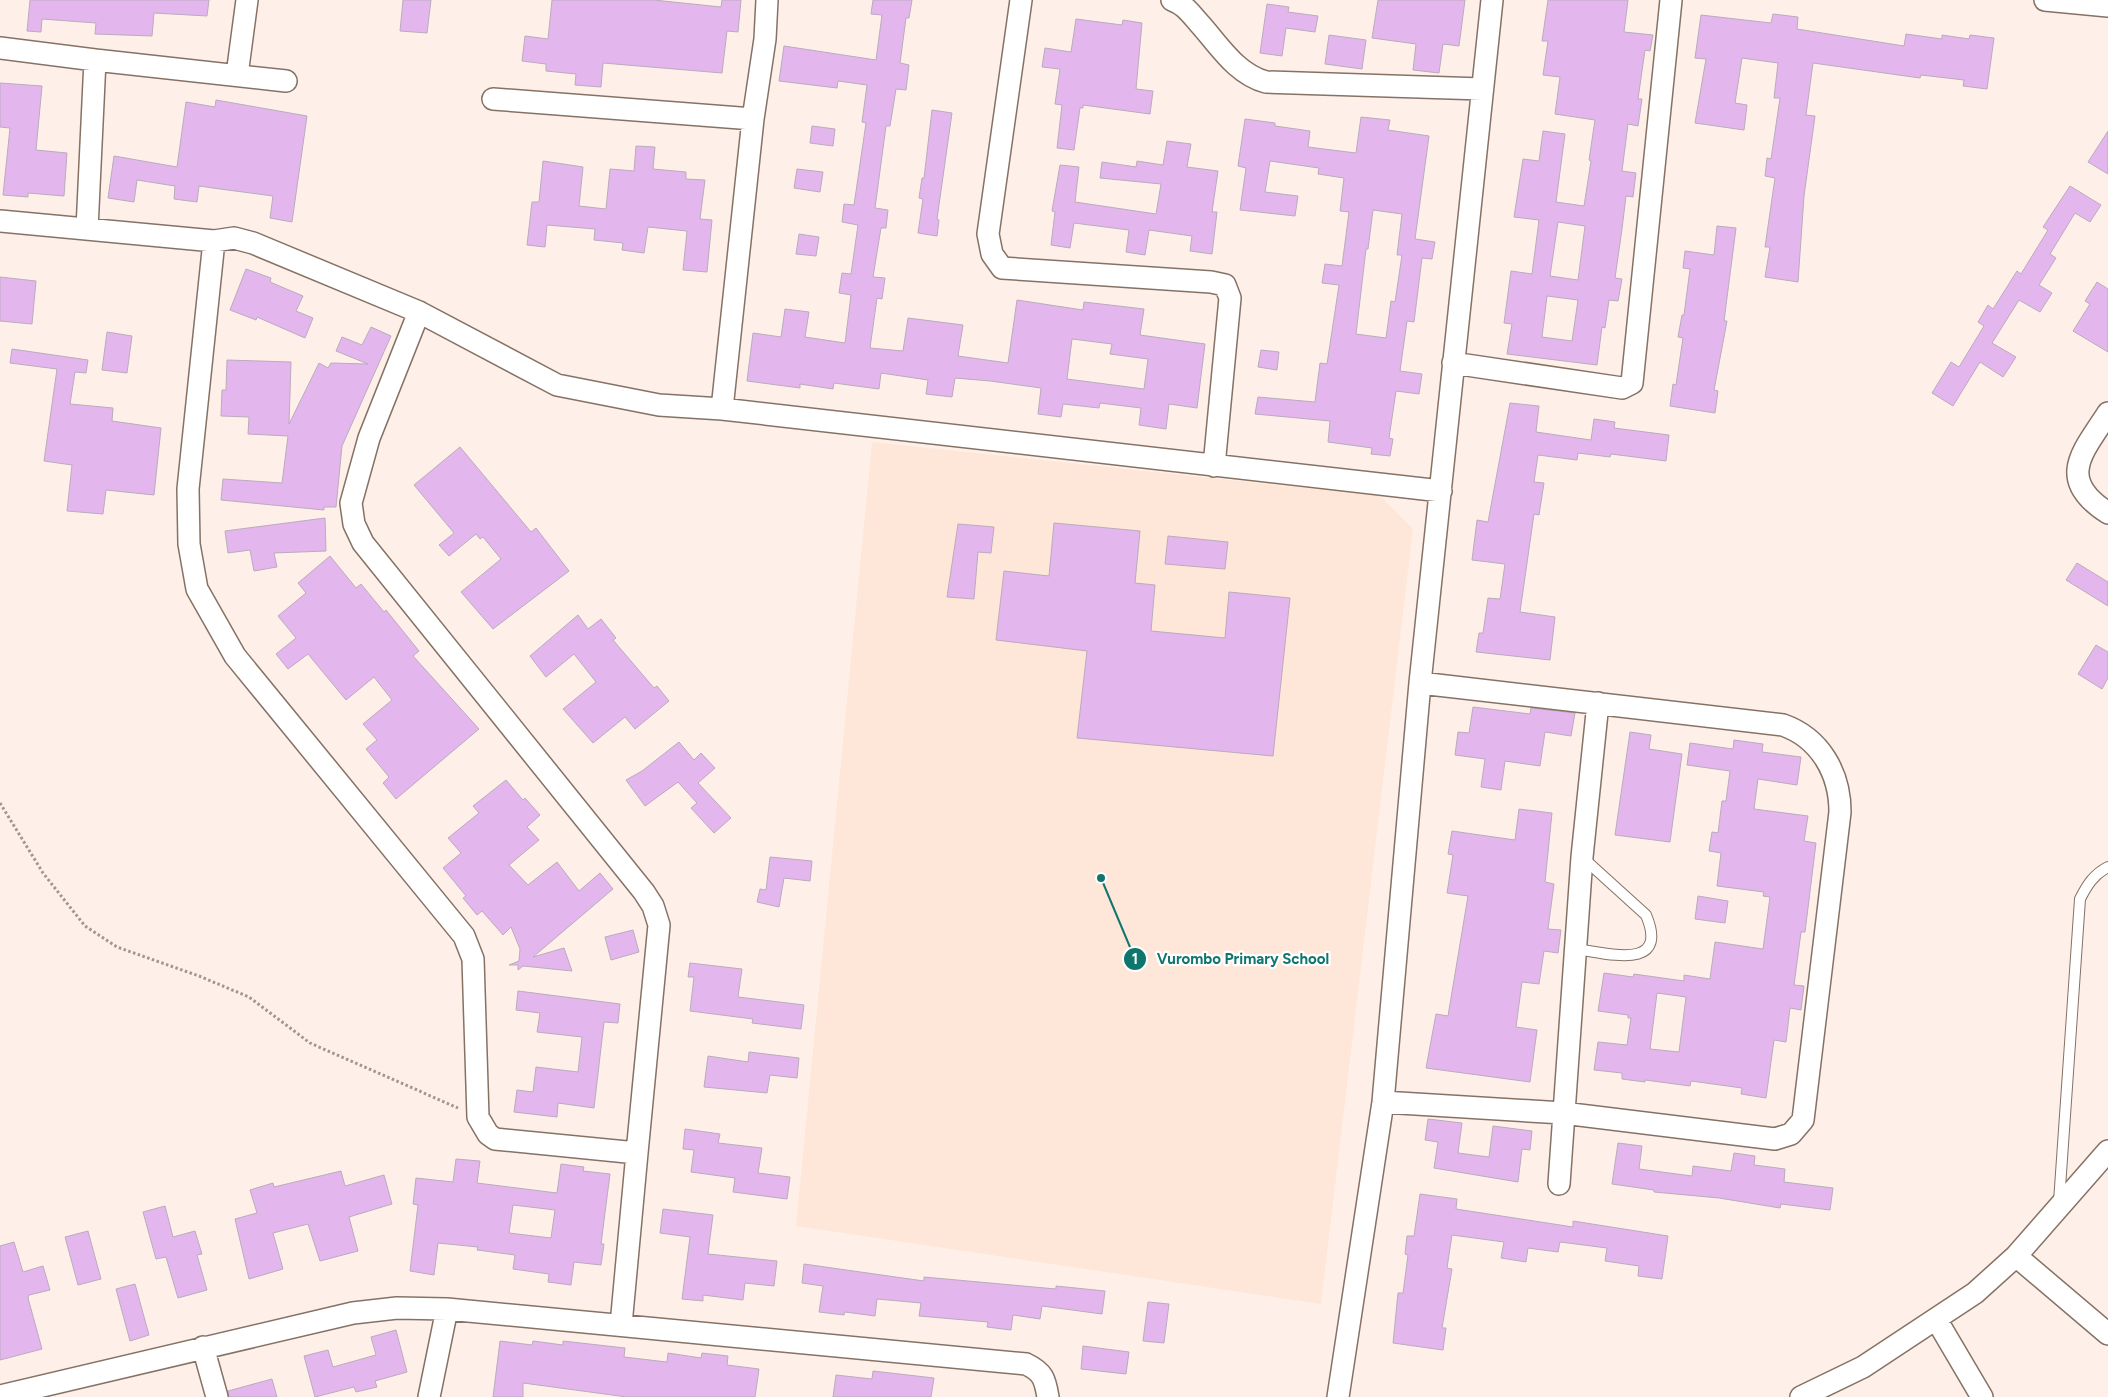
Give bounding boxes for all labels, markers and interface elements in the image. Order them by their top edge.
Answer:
callout: Vurombo Primary School [1122,944,1340,974]
text: 1 [1132,950,1138,968]
text: Vurombo Primary School [1157,950,1329,968]

